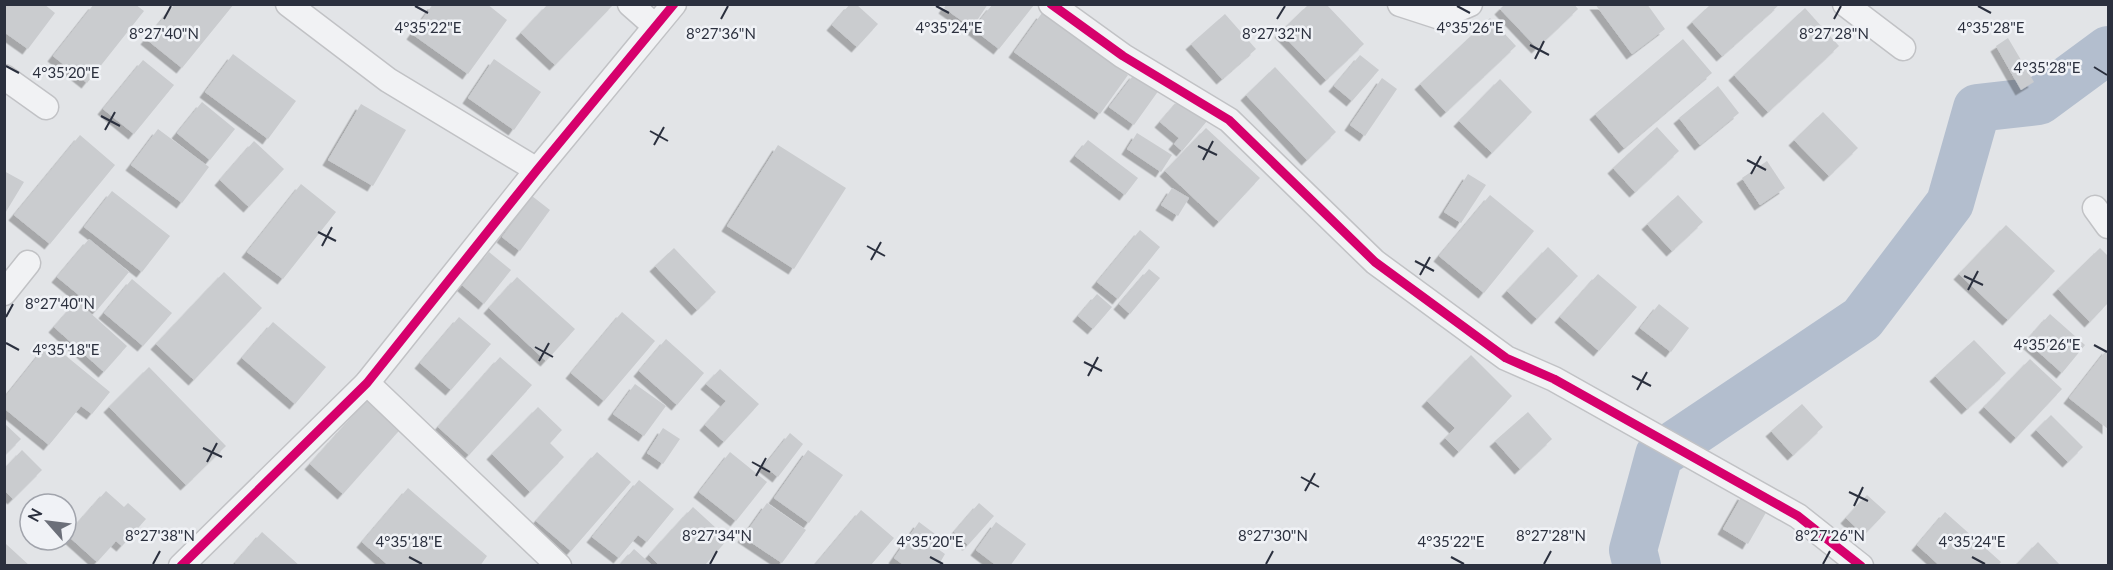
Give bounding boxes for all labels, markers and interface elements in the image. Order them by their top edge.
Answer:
text: 4°35'22"E [395,18,462,36]
text: 4°35'24"E [916,18,983,36]
text: 4°35'26"E [1437,18,1504,36]
text: 4°35'28"E [1958,18,2025,36]
text: 8°27'40"N [129,24,199,42]
text: 8°27'36"N [686,24,756,42]
text: 8°27'32"N [1242,24,1312,42]
text: 8°27'28"N [1799,24,1869,42]
text: 4°35'28"E [2014,58,2081,76]
text: 4°35'20"E [33,63,100,81]
text: 8°27'40"N [25,294,95,312]
text: 4°35'26"E [2014,335,2081,353]
text: 4°35'18"E [33,340,100,358]
north arrow [18,492,78,552]
text: N [23,505,46,525]
text: 8°27'38"N [125,526,195,544]
text: 8°27'34"N [682,526,752,544]
text: 8°27'30"N [1238,526,1308,544]
text: 8°27'28"N [1516,526,1586,544]
text: 8°27'26"N [1795,526,1865,544]
text: 4°35'18"E [376,532,443,550]
text: 4°35'20"E [897,532,964,550]
text: 4°35'22"E [1418,532,1485,550]
text: 4°35'24"E [1939,532,2006,550]

